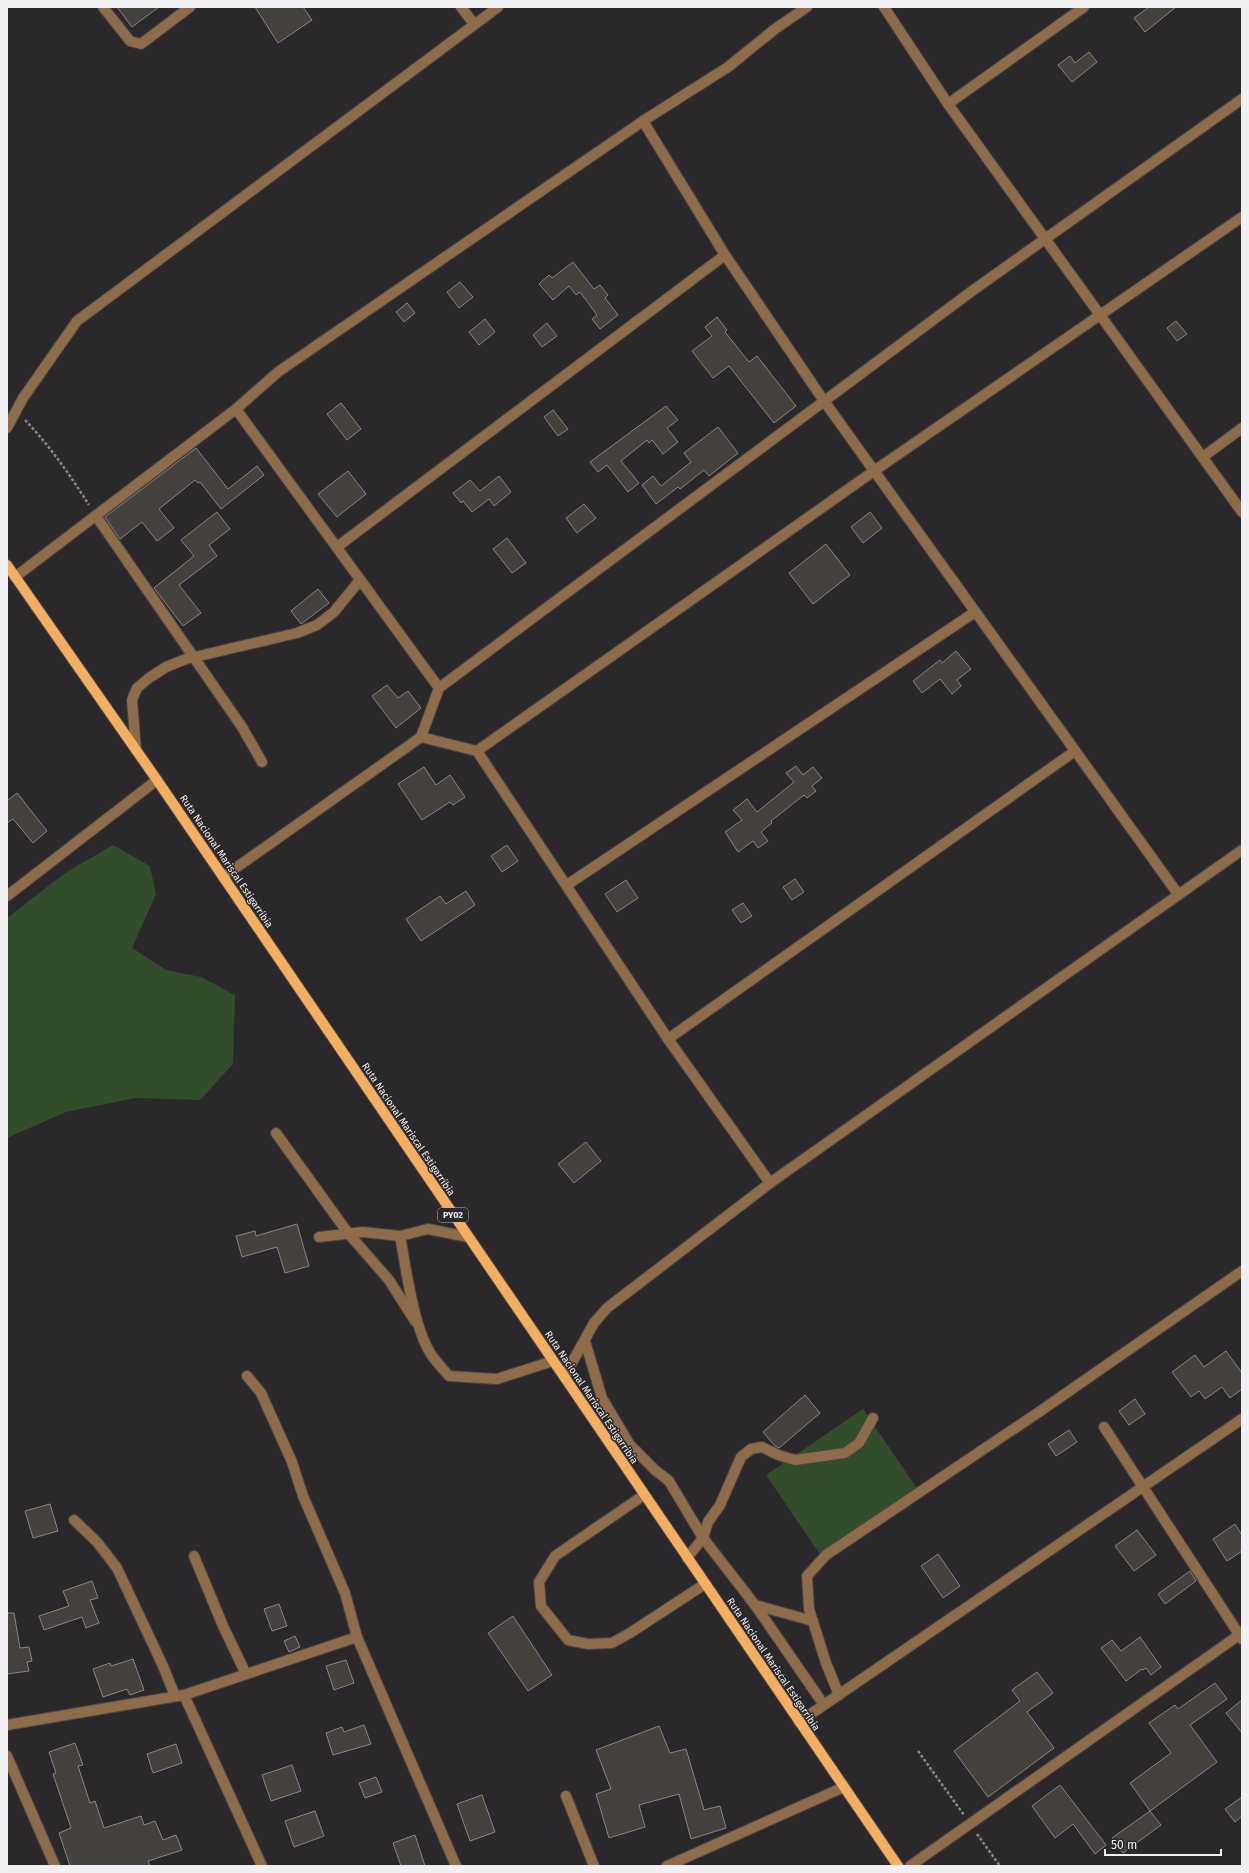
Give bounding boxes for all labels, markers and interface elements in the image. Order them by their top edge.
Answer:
street label: Ruta Nacional Mariscal Estigarribia [177,793,275,930]
street label: Ruta Nacional Mariscal Estigarribia [359,1061,457,1198]
road number: PY02 [438,1208,468,1222]
street label: Ruta Nacional Mariscal Estigarribia [542,1329,640,1466]
street label: Ruta Nacional Mariscal Estigarribia [724,1596,822,1733]
scale bar [1105,1831,1221,1857]
text: 50 m [1111,1838,1137,1852]

